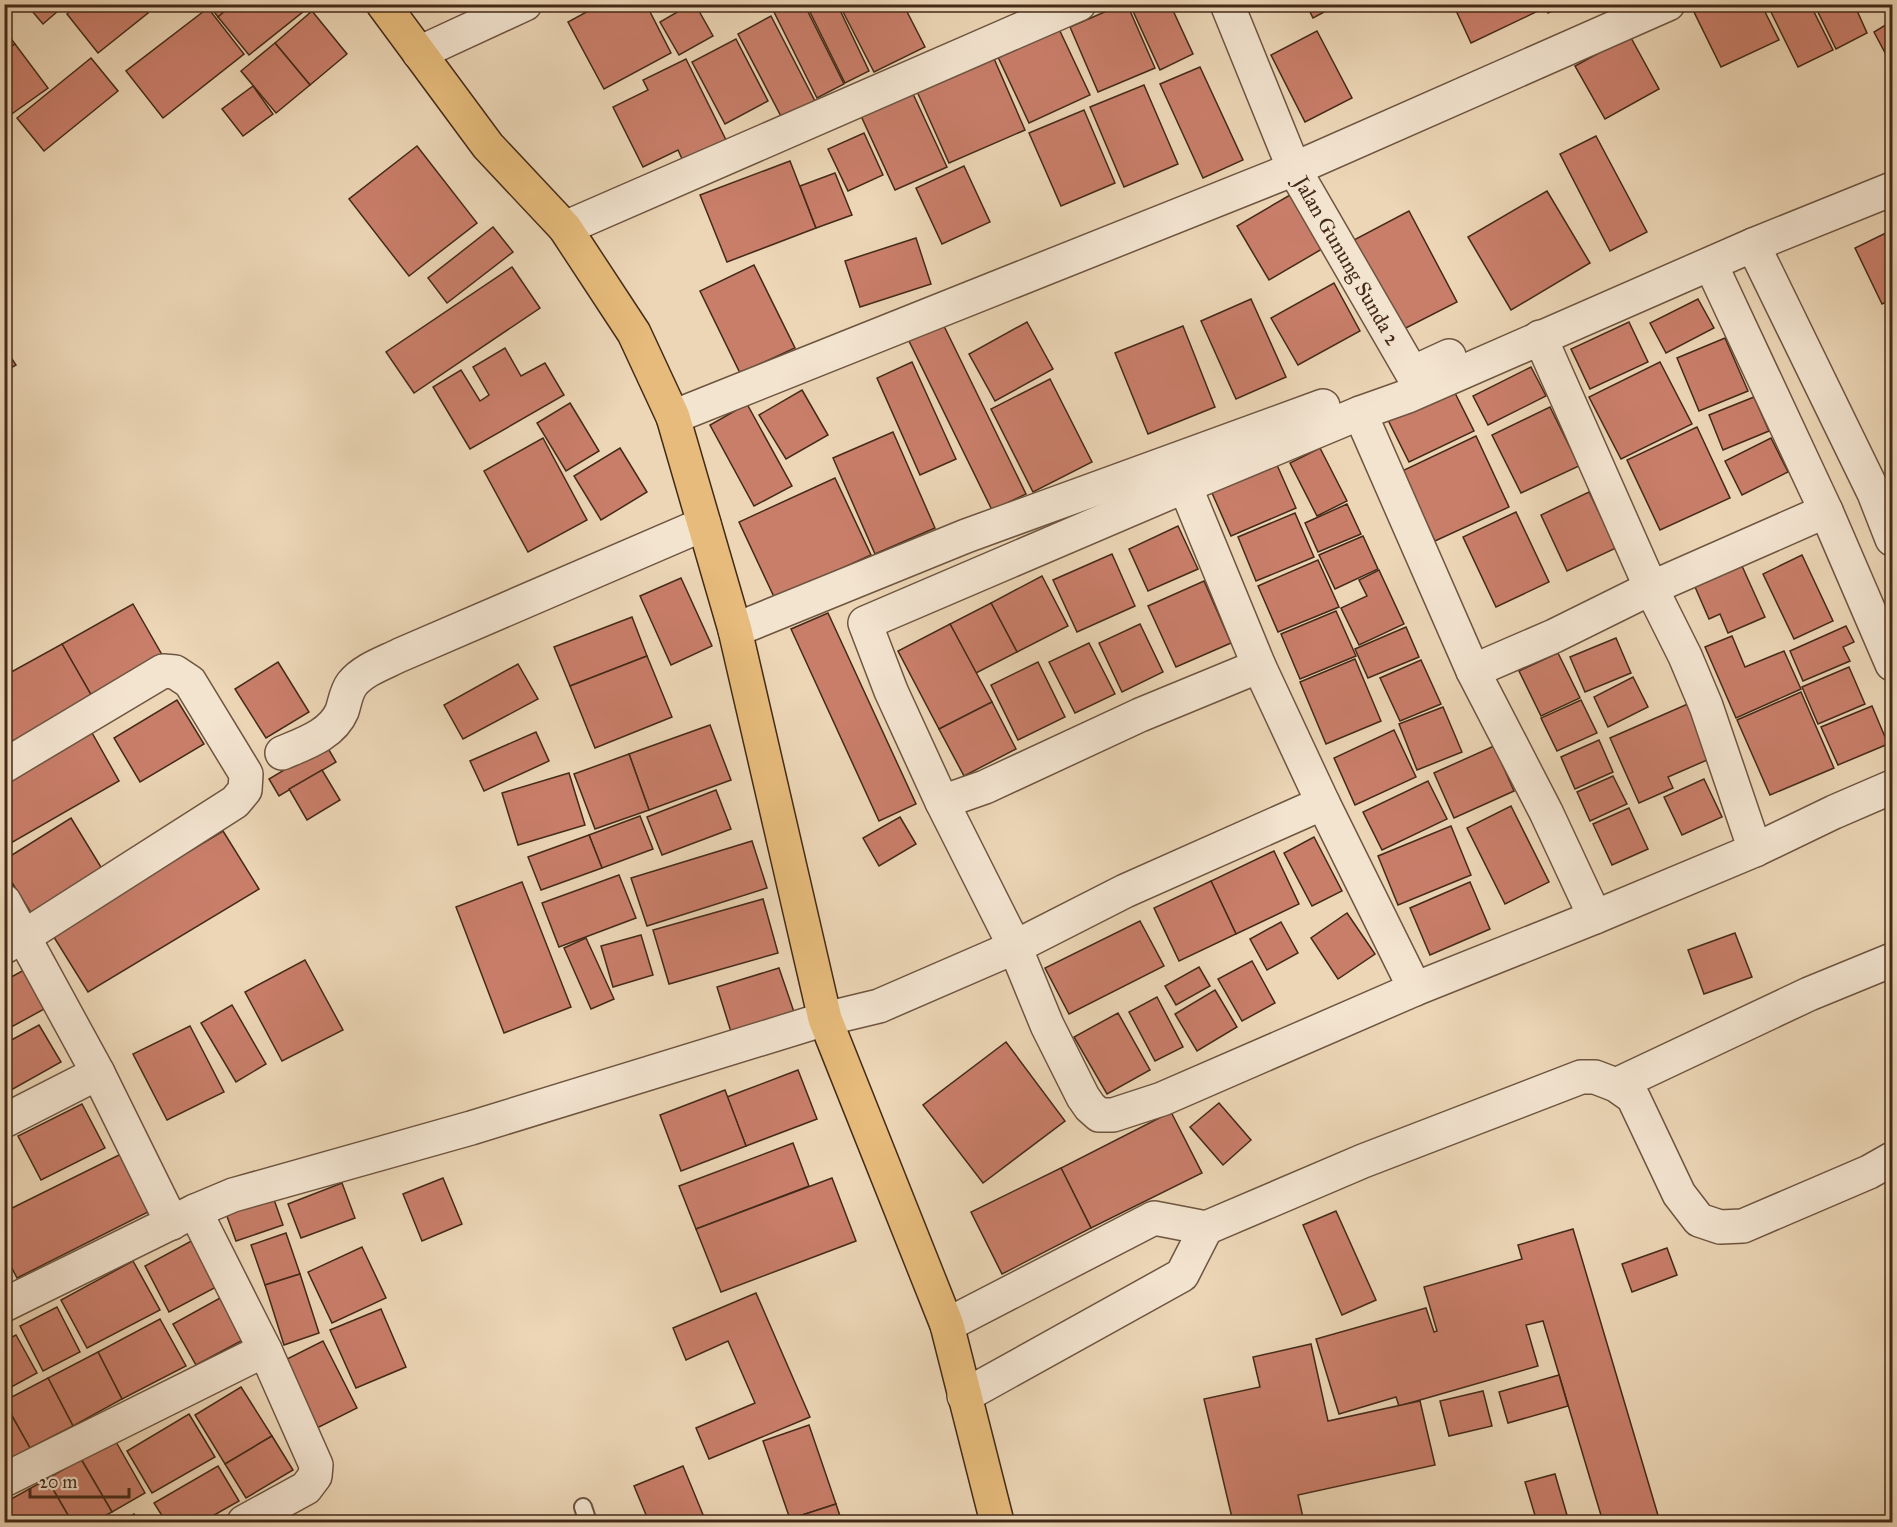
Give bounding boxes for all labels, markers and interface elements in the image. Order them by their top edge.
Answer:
street label: Jalan Gunung Sunda 2 [1287,170,1406,350]
scale bar [30,1461,129,1499]
text: 20 m [39,1471,77,1493]

